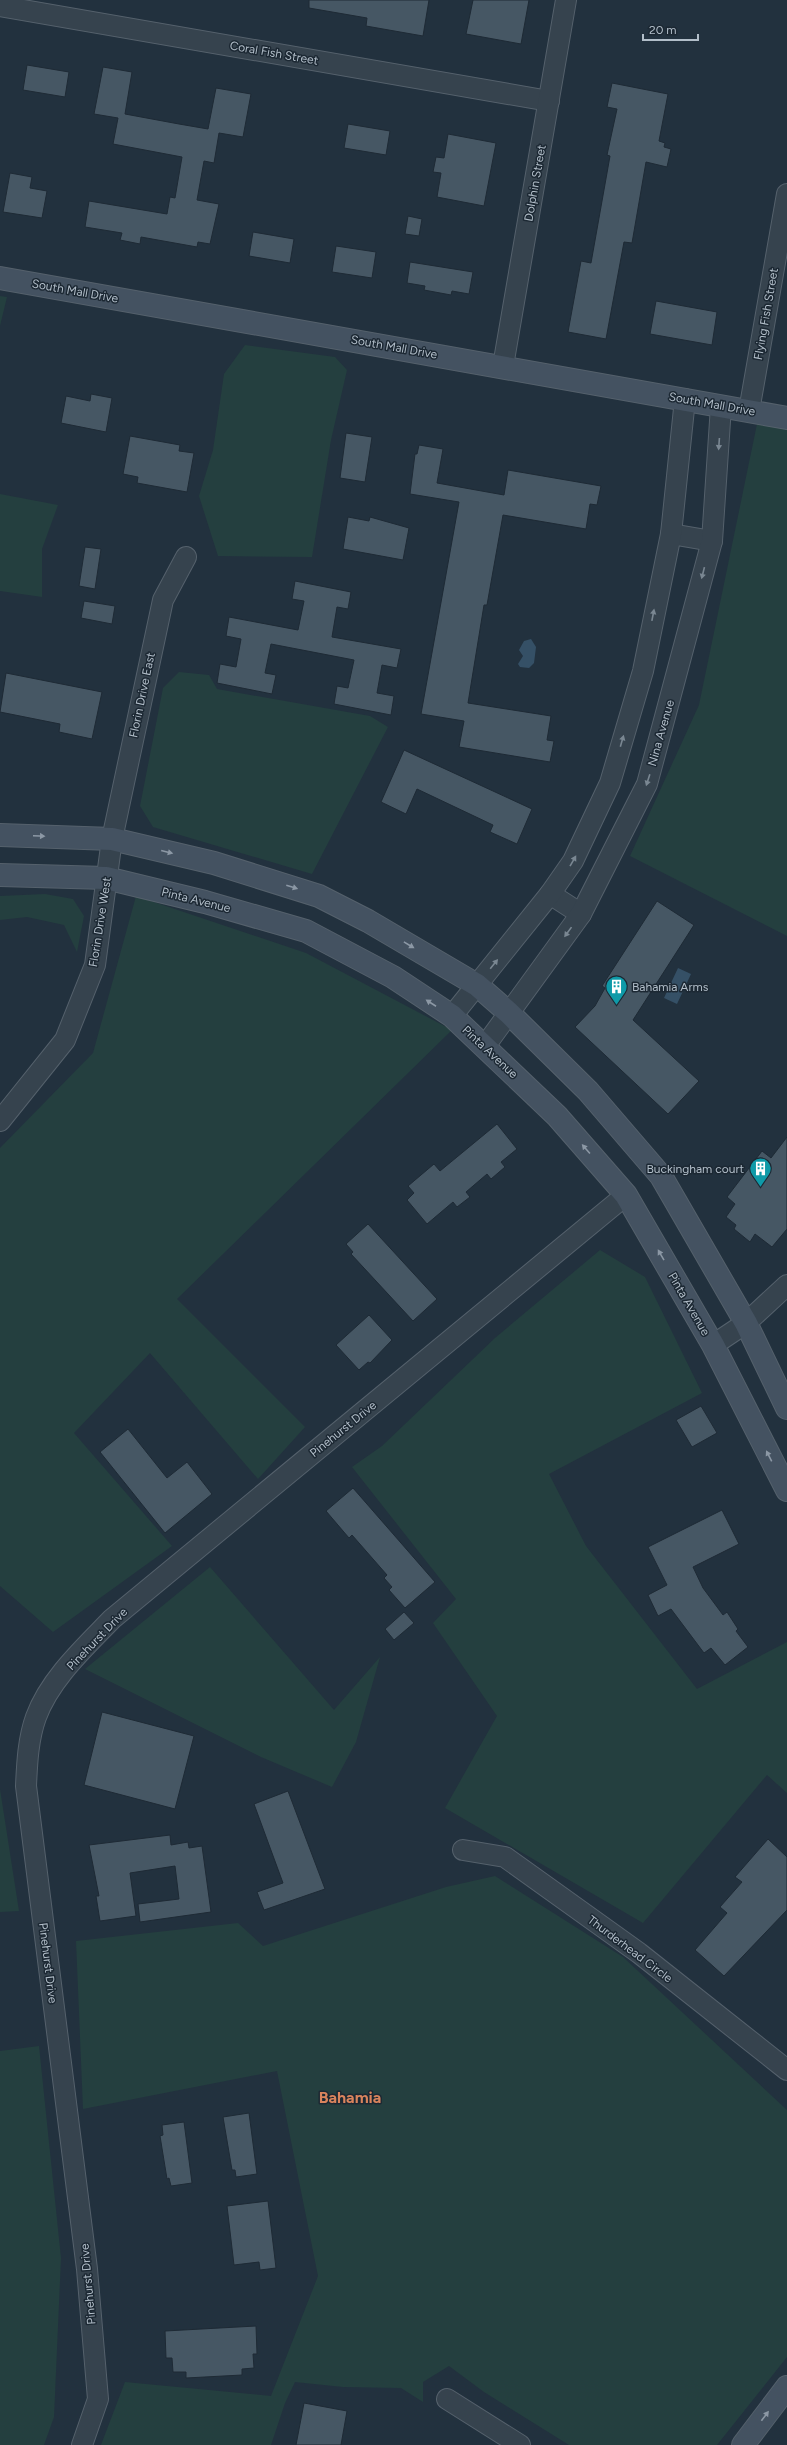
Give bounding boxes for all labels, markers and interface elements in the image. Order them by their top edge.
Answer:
scale bar [643,16,698,42]
text: 20 m [649,23,677,37]
street label: Coral Fish Street [229,38,320,68]
street label: Dolphin Street [521,143,549,222]
street label: Flying Fish Street [751,266,781,361]
street label: South Mall Drive [31,277,120,306]
street label: South Mall Drive [350,333,439,362]
street label: South Mall Drive [668,390,757,419]
one-way arrow [715,438,722,451]
one-way arrow [700,567,706,579]
one-way arrow [650,609,656,621]
street label: Florin Drive East [126,651,158,739]
street label: Nina Avenue [645,698,677,768]
one-way arrow [619,735,625,747]
one-way arrow [644,774,650,786]
one-way arrow [33,833,46,839]
one-way arrow [162,849,174,855]
one-way arrow [569,855,576,866]
street label: Florin Drive West [86,875,114,968]
one-way arrow [287,884,299,890]
street label: Pinta Avenue [160,885,232,915]
one-way arrow [564,926,572,937]
one-way arrow [403,941,415,948]
one-way arrow [489,958,498,969]
building icon: Bahamia Arms [604,974,630,1007]
place label: Bahamia Arms [632,980,709,994]
one-way arrow [426,999,437,1006]
street label: Pinta Avenue [459,1023,521,1081]
one-way arrow [582,1144,591,1155]
building icon: Buckingham court [747,1156,773,1189]
place label: Buckingham court [646,1162,744,1176]
one-way arrow [657,1249,664,1261]
street label: Pinta Avenue [665,1270,713,1338]
street label: Pinehurst Drive [307,1398,379,1460]
one-way arrow [765,1450,772,1462]
street label: Pinehurst Drive [64,1605,131,1673]
street label: Thurderhead Circle [585,1913,675,1986]
street label: Pinehurst Drive [36,1922,60,2005]
district label: Bahamia [319,2088,381,2107]
street label: Pinehurst Drive [77,2242,99,2325]
one-way arrow [761,2411,769,2422]

